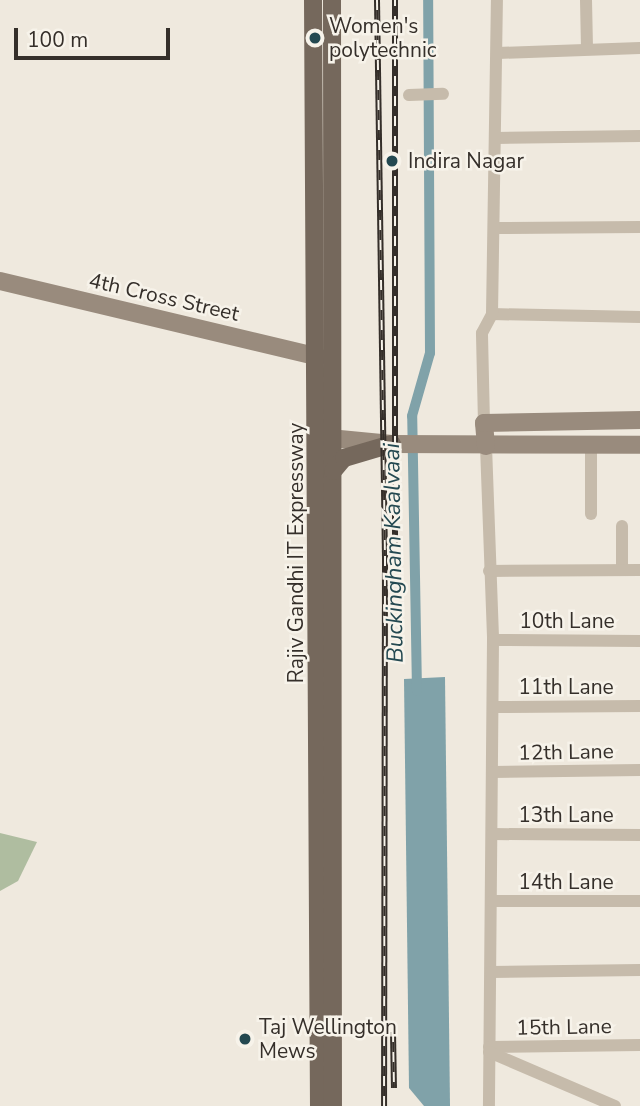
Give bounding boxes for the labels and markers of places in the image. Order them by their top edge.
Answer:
place label: Women's polytechnic [329,13,436,63]
marker: Women's polytechnic [307,30,323,46]
place label: Indira Nagar [408,148,524,174]
marker: Indira Nagar [382,151,402,171]
place label: Taj Wellington Mews [259,1014,397,1064]
marker: Taj Wellington Mews [237,1031,253,1047]

